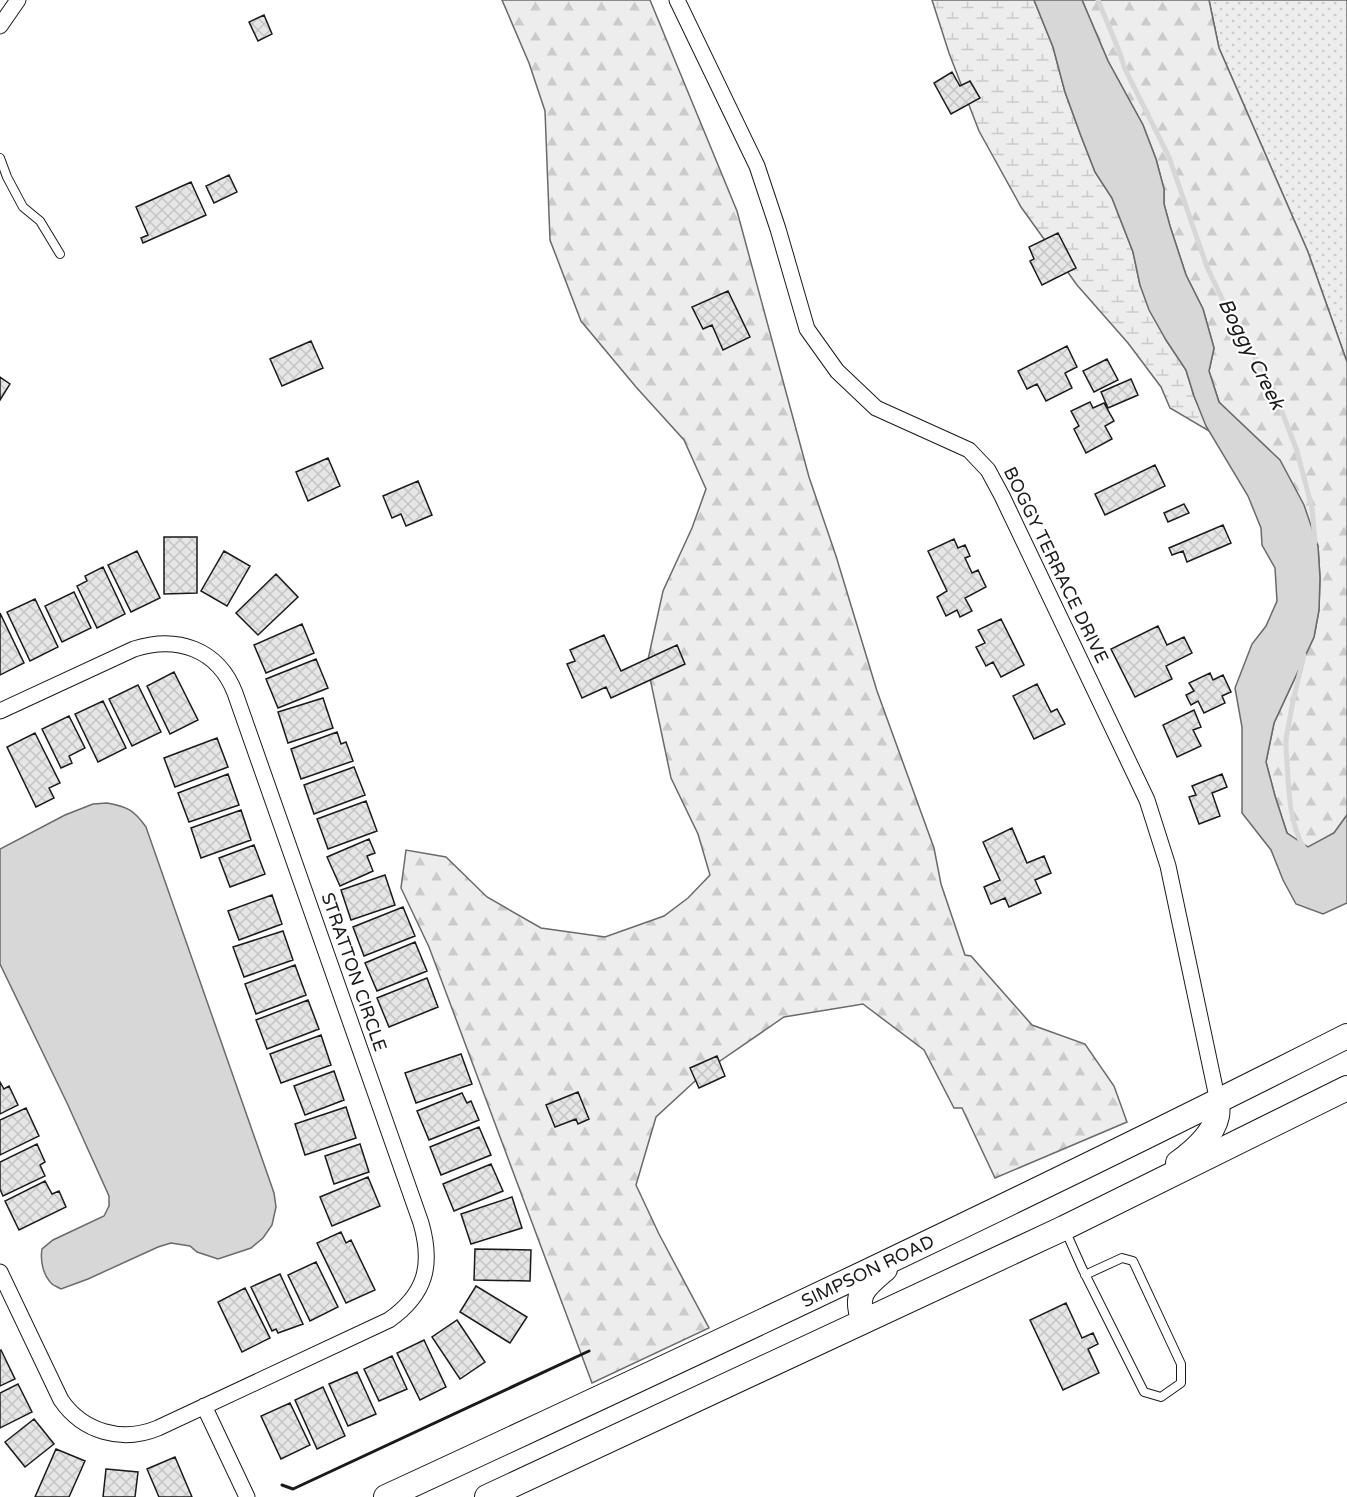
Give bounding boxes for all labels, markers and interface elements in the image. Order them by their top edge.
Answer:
water label: Boggy Creek [1213,294,1290,416]
street label: BOGGY TERRACE DRIVE [999,463,1113,667]
street label: STRATTON CIRCLE [316,890,392,1054]
street label: SIMPSON ROAD [798,1230,938,1312]

